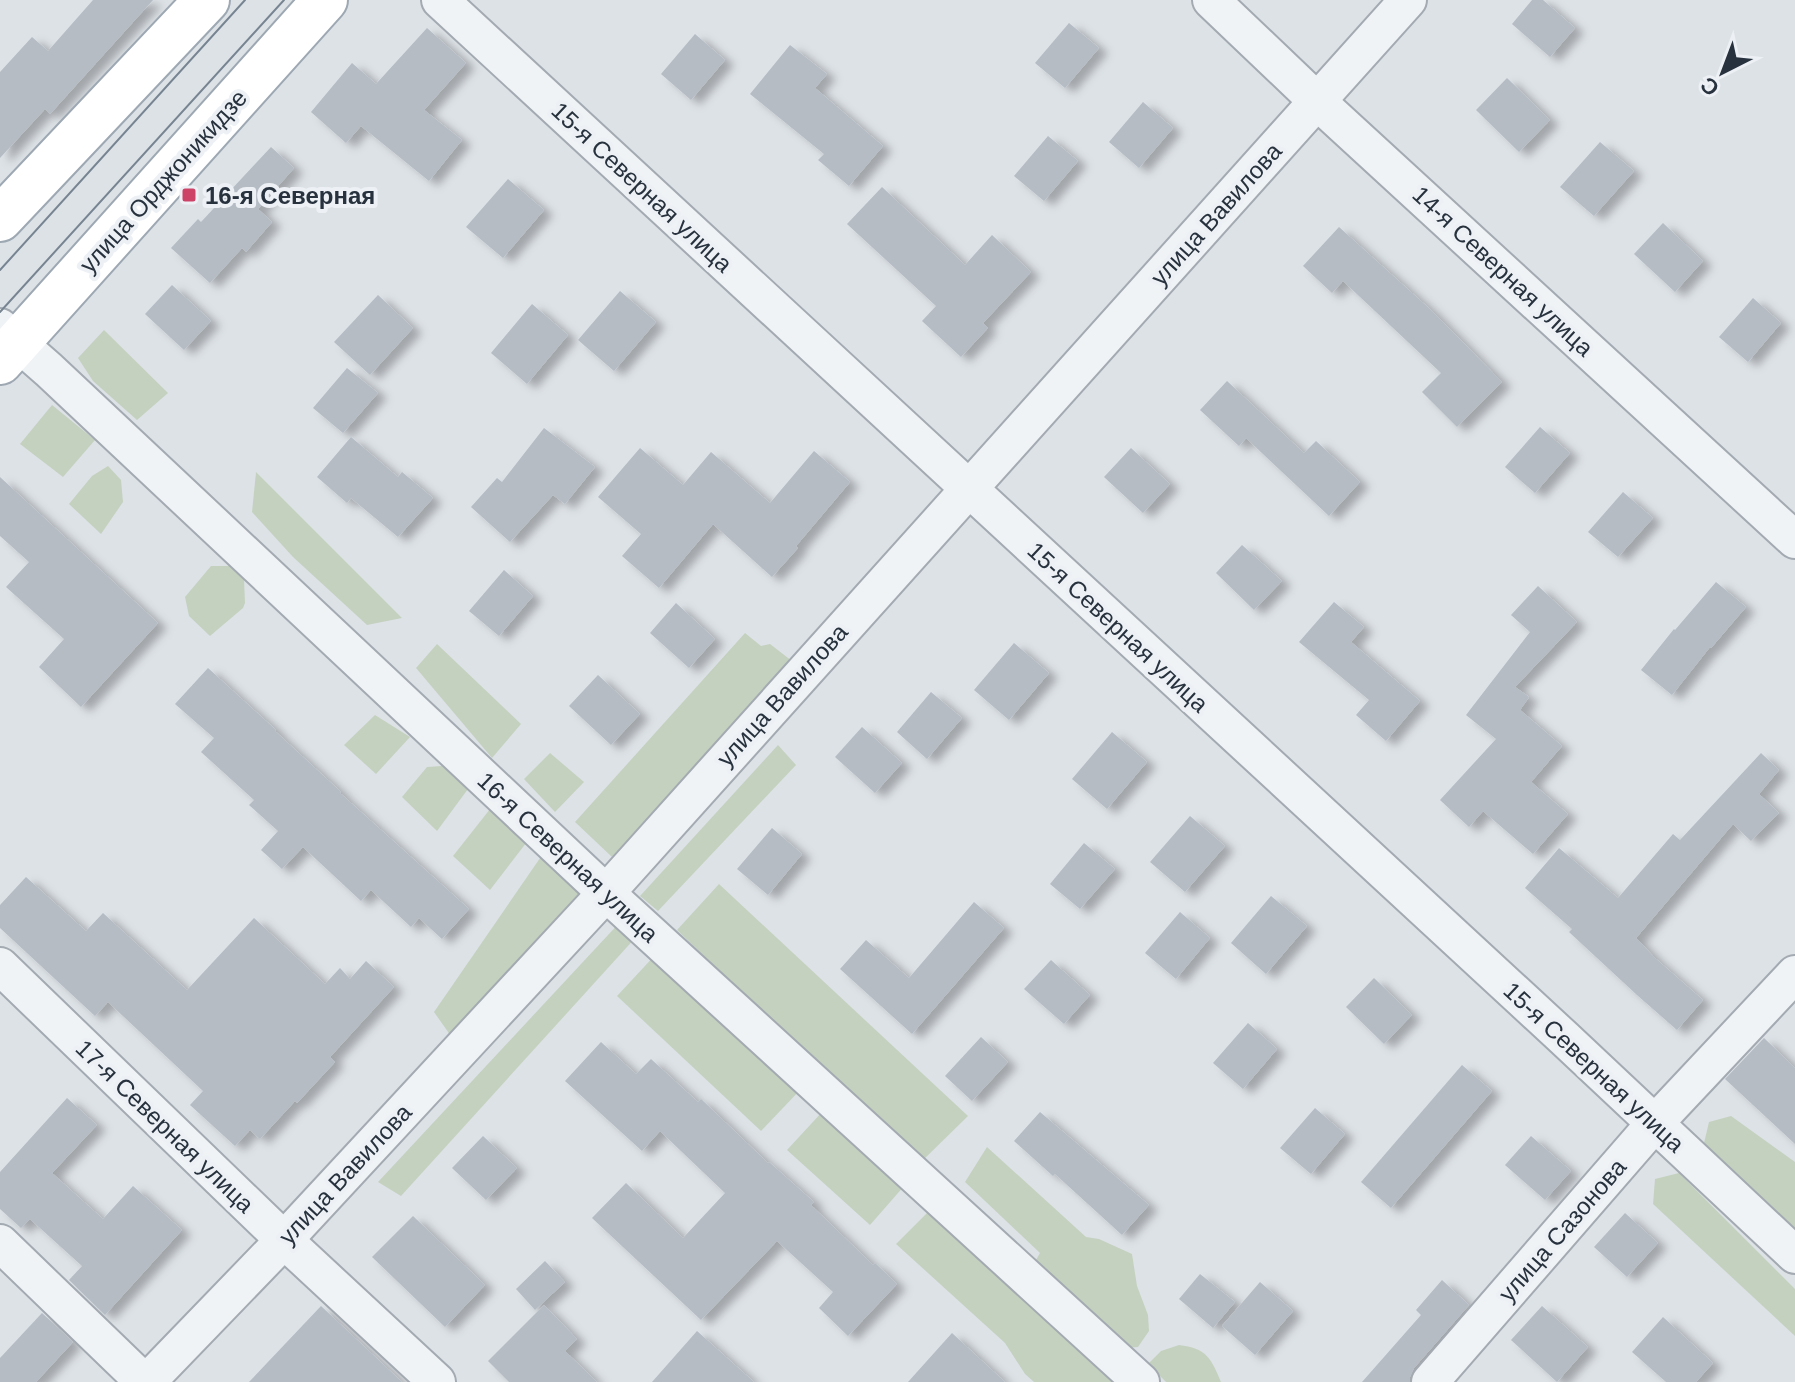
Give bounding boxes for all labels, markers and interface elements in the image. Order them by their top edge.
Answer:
north arrow [1683,32,1763,112]
text: С [1696,72,1724,101]
street label: улица Орджоникидзе [74,84,252,278]
street label: 15-я Северная улица [546,96,738,278]
street label: улица Вавилова [1145,137,1287,291]
street label: 14-я Северная улица [1407,180,1599,362]
place label: 16-я Северная [205,182,375,209]
marker: 16-я Северная [180,186,198,204]
street label: 15-я Северная улица [1022,536,1214,718]
street label: улица Вавилова [711,618,853,772]
street label: 16-я Северная улица [472,766,664,948]
street label: 15-я Северная улица [1498,976,1690,1158]
street label: 17-я Северная улица [71,1034,260,1218]
street label: улица Вавилова [273,1098,417,1250]
street label: улица Сазонова [1493,1153,1632,1307]

